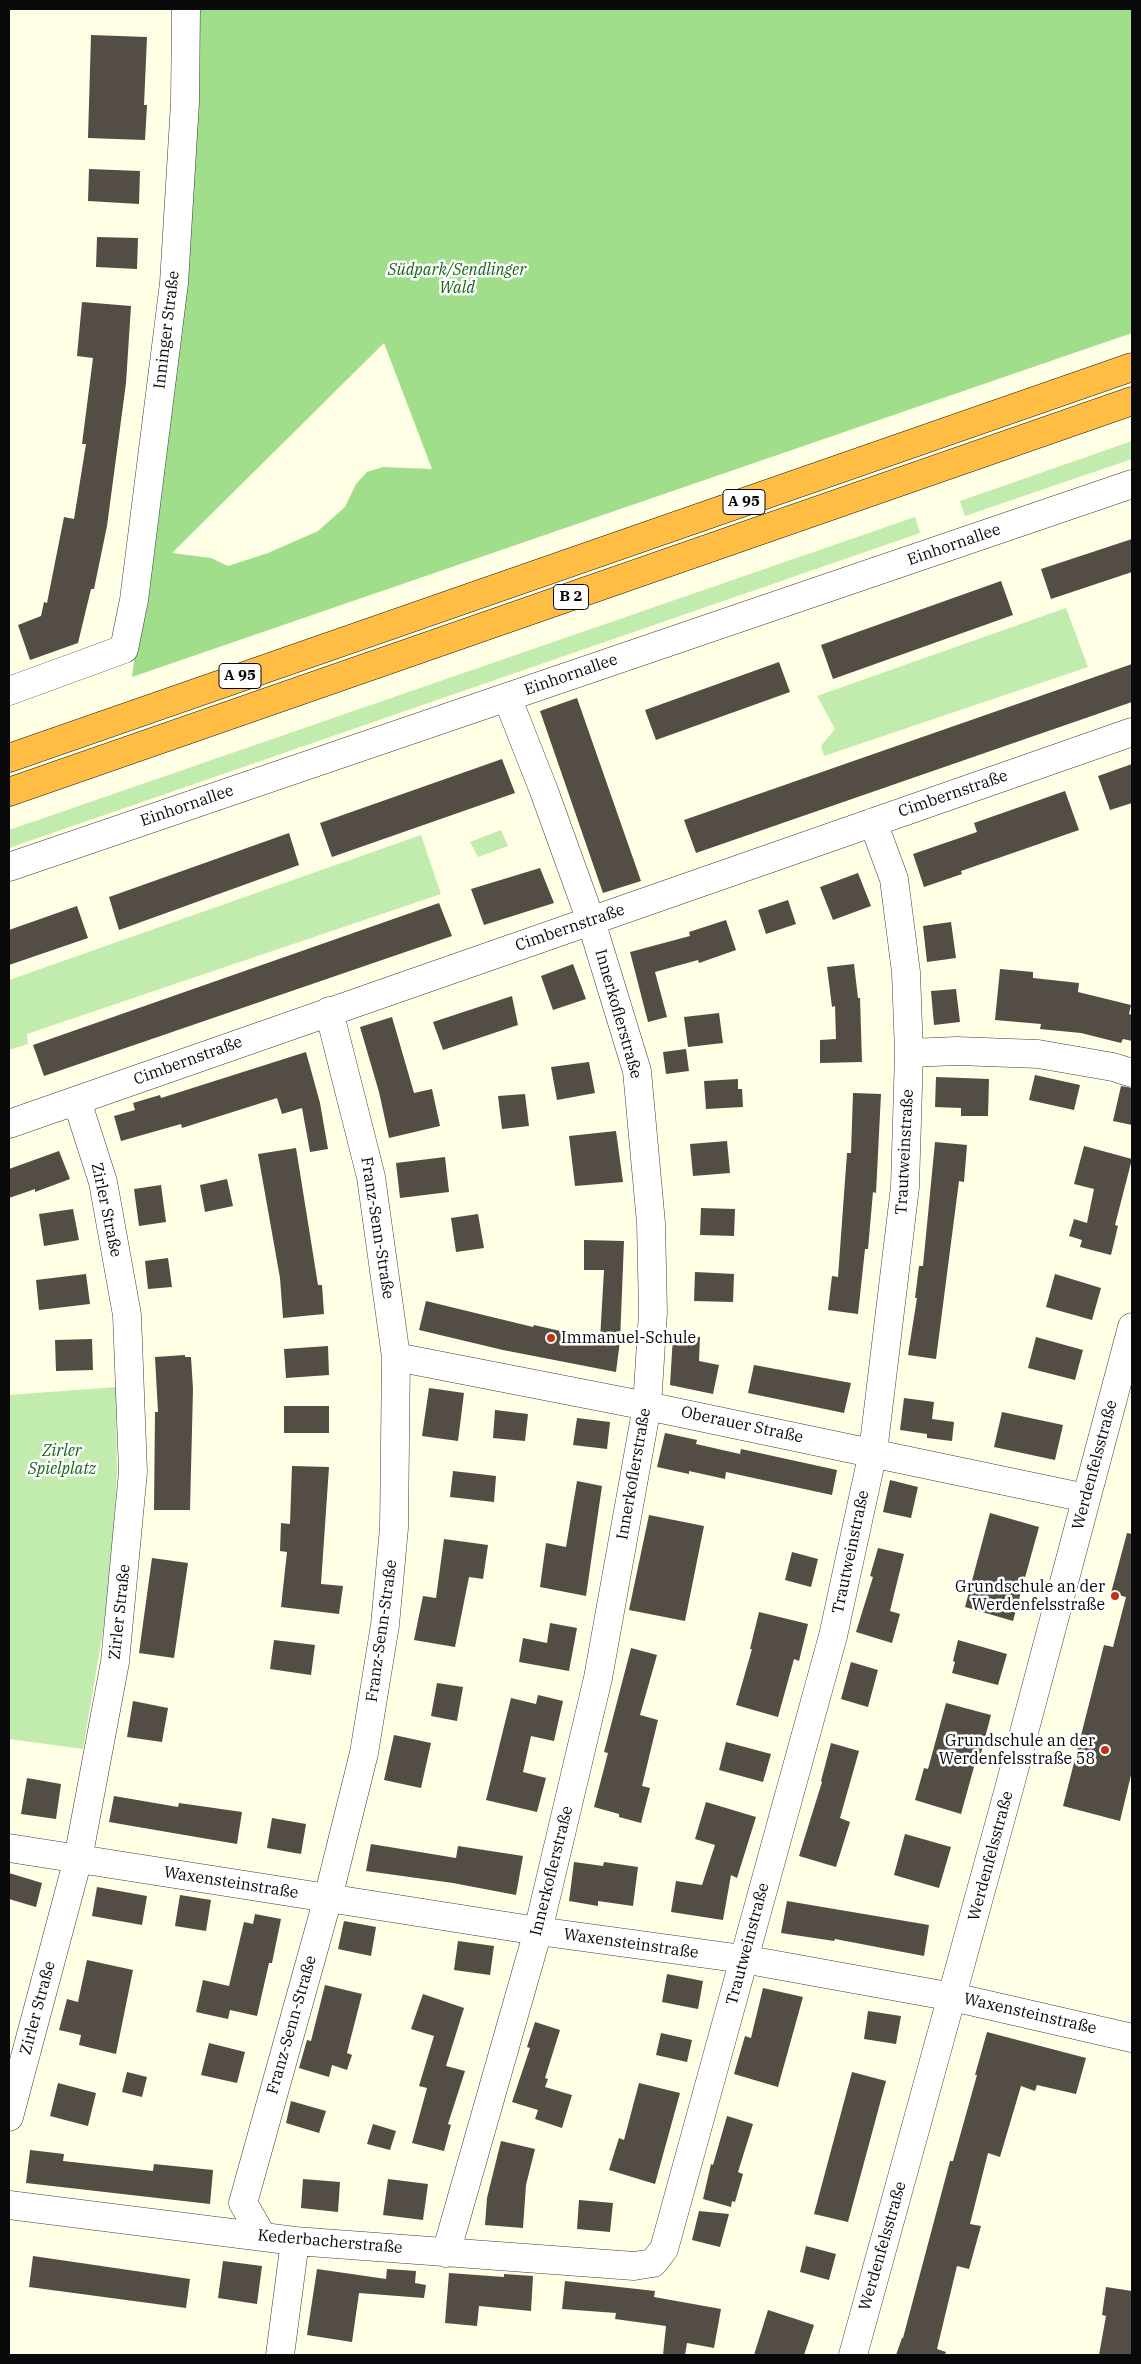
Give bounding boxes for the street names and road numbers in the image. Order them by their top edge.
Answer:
street label: Inninger Straße [150,270,184,390]
road number: A 95 [723,490,765,514]
street label: Einhornallee [905,520,1003,570]
road number: B 2 [554,584,588,610]
street label: Einhornallee [522,650,620,700]
road number: A 95 [219,664,261,688]
street label: Cimbernstraße [896,766,1010,822]
street label: Einhornallee [138,781,236,831]
street label: Cimbernstraße [513,900,627,956]
street label: Innerkoflerstraße [590,947,646,1081]
street label: Cimbernstraße [131,1032,245,1090]
street label: Trautweinstraße [892,1089,918,1215]
street label: Franz-Senn-Straße [356,1156,398,1300]
street label: Zirler Straße [87,1161,125,1259]
street label: Werdenfelsstraße [1068,1398,1122,1532]
street label: Oberauer Straße [679,1403,805,1447]
street label: Innerkoflerstraße [613,1407,655,1541]
street label: Trautweinstraße [829,1489,873,1615]
street label: Franz-Senn-Straße [363,1559,401,1703]
street label: Zirler Straße [105,1563,135,1661]
street label: Werdenfelsstraße [964,1789,1018,1923]
street label: Innerkoflerstraße [527,1804,577,1938]
street label: Waxensteinstraße [162,1863,300,1903]
street label: Trautweinstraße [722,1881,774,2007]
street label: Waxensteinstraße [562,1925,700,1963]
street label: Franz-Senn-Straße [263,1953,321,2097]
street label: Zirler Straße [16,1959,60,2057]
street label: Waxensteinstraße [962,1989,1098,2039]
street label: Werdenfelsstraße [855,2179,911,2313]
street label: Kederbacherstraße [257,2226,403,2258]

